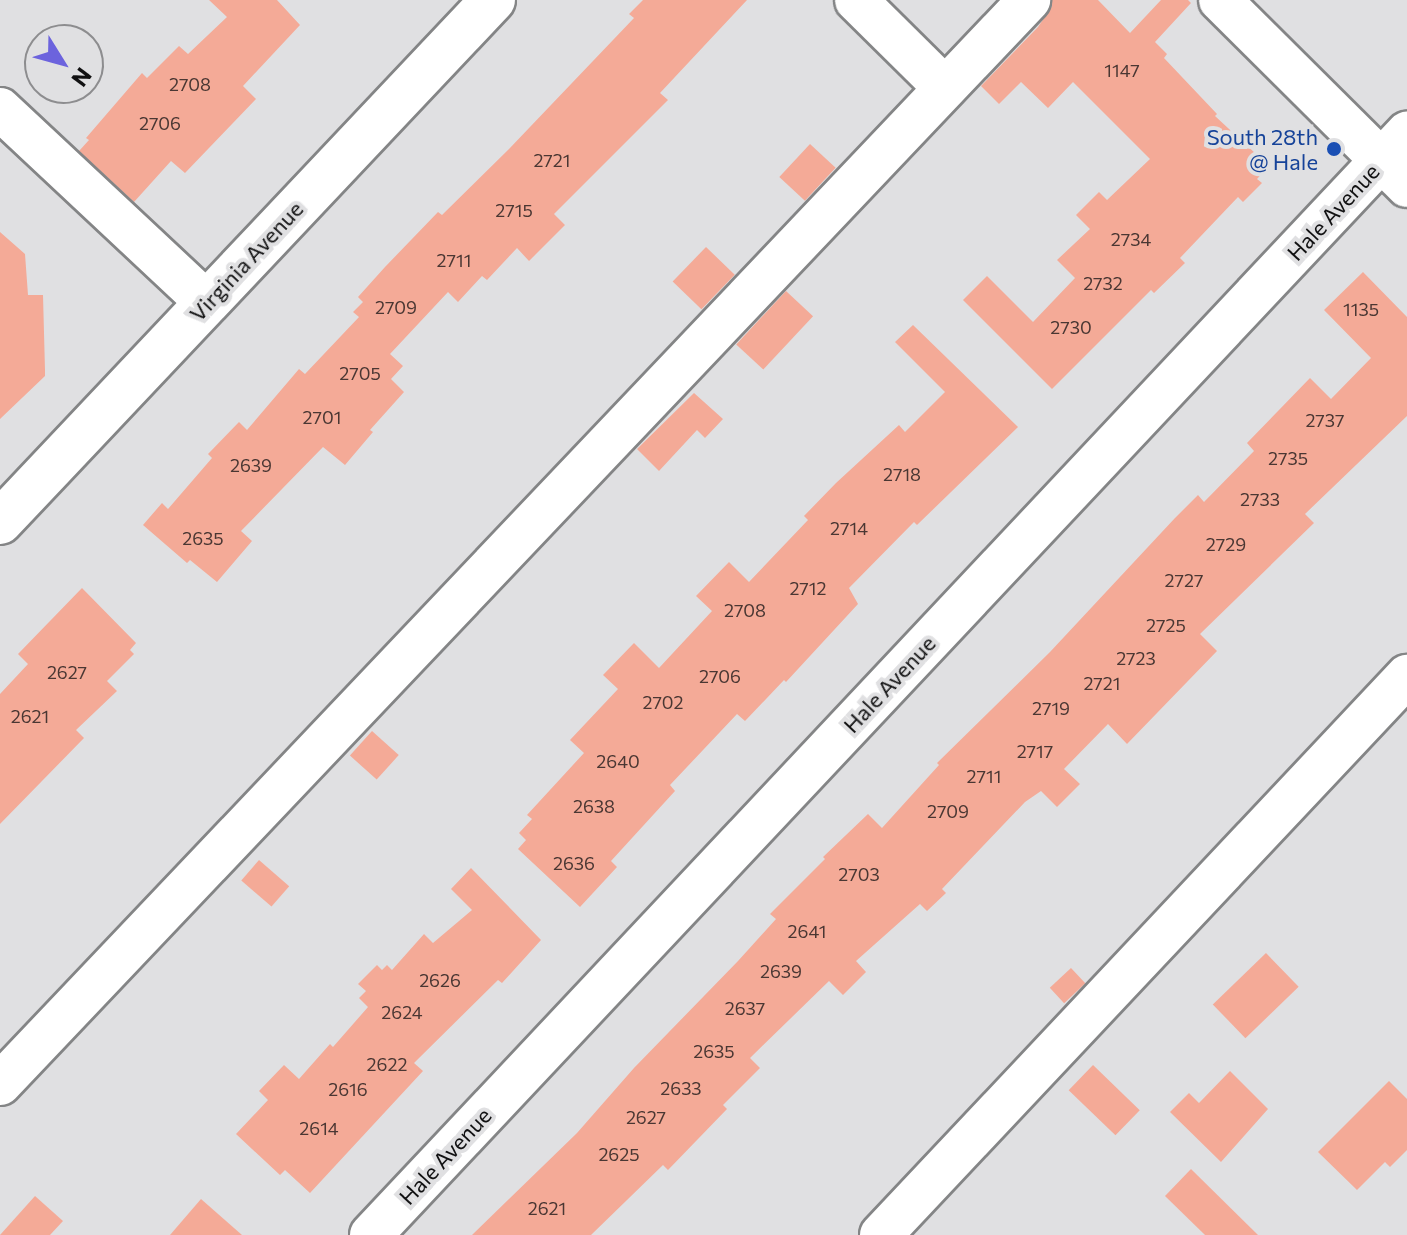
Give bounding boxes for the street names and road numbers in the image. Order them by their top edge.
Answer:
street label: Hale Avenue [1281,158,1385,266]
street label: Virginia Avenue [184,196,308,326]
street label: Hale Avenue [837,630,941,738]
street label: Hale Avenue [393,1102,497,1210]

